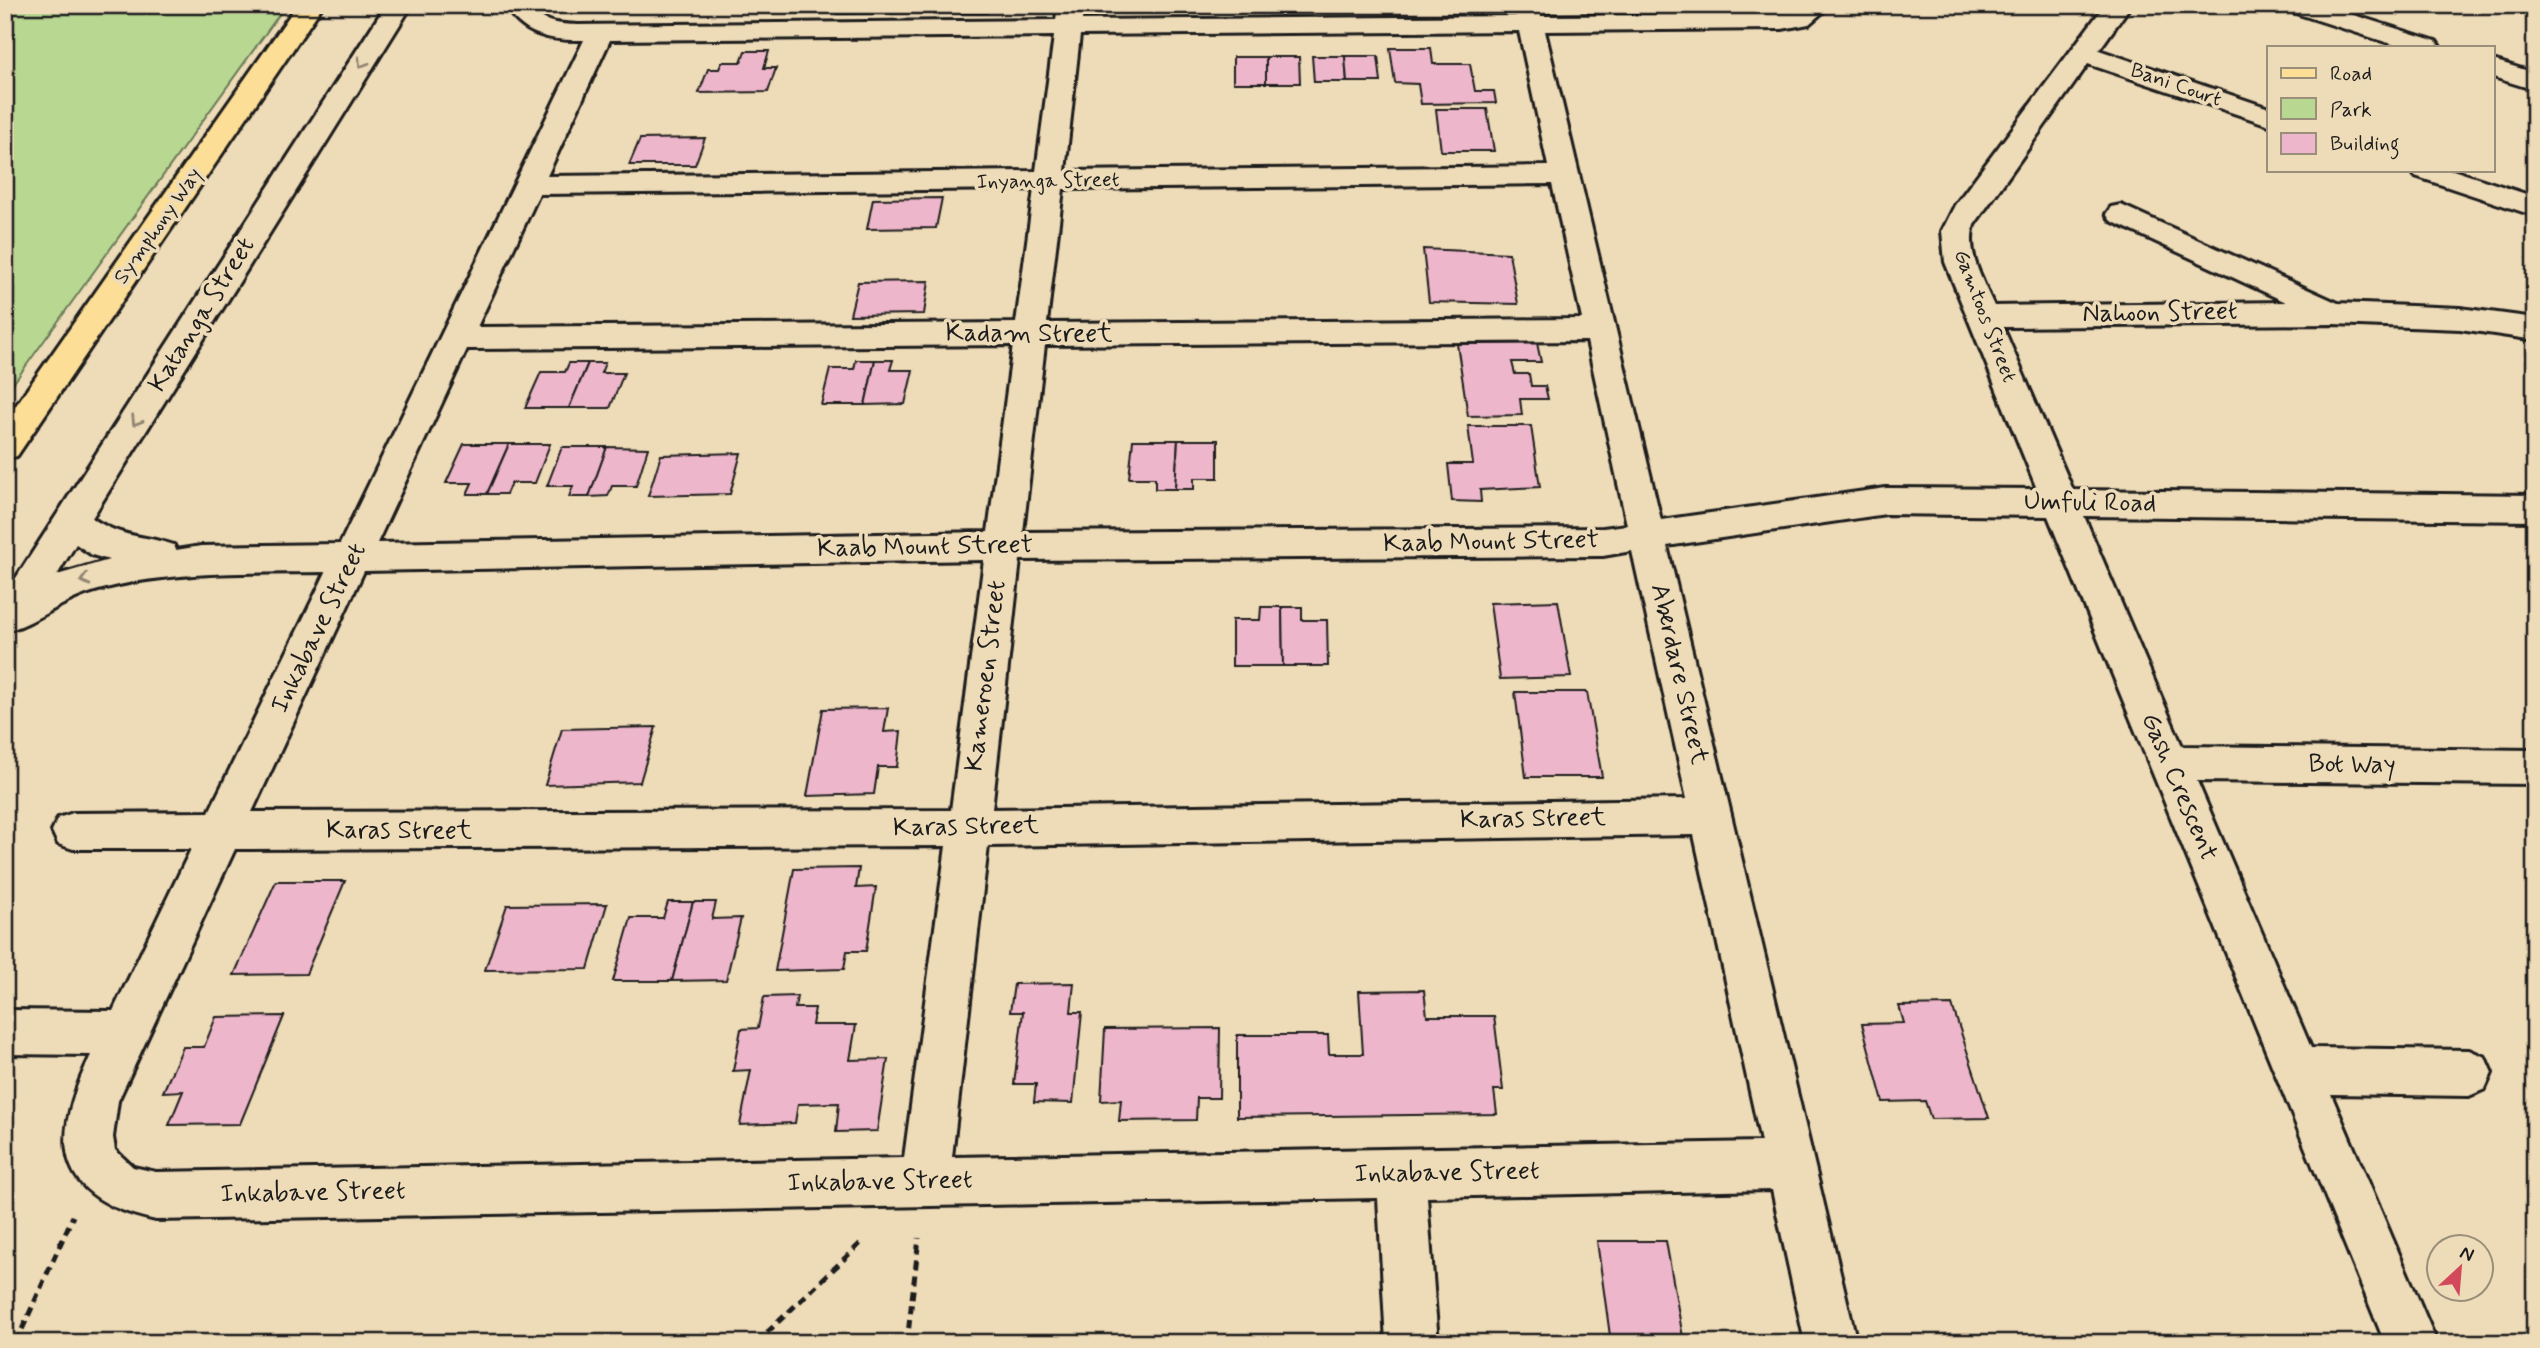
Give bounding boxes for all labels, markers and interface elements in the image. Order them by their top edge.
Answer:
legend [2267,46,2494,172]
one-way arrow [358,55,371,68]
street label: Bani Court [2127,56,2225,114]
text: Road [2330,60,2372,88]
text: Park [2330,96,2372,124]
text: Building [2330,130,2400,160]
street label: Symphony Way [107,162,209,290]
street label: Inyanga Street [976,166,1120,196]
street label: Katanga Street [141,231,263,399]
street label: Gamtoos Street [1947,246,2023,387]
street label: Nahoon Street [2082,295,2238,331]
street label: Kadam Street [945,317,1113,351]
one-way arrow [131,413,144,426]
street label: Umfuli Road [2024,485,2156,521]
street label: Kaab Mount Street [1383,523,1599,561]
street label: Kaab Mount Street [817,528,1033,566]
street label: Inkabave Street [263,537,375,719]
one-way arrow [80,572,92,586]
street label: Kameroen Street [957,578,1015,774]
street label: Aberdare Street [1642,580,1716,768]
street label: Gash Crescent [2133,708,2225,866]
street label: Bot Way [2308,747,2396,783]
street label: Karas Street [1460,801,1606,837]
street label: Karas Street [893,809,1039,845]
street label: Karas Street [326,814,472,848]
street label: Inkabave Street [1354,1154,1540,1192]
street label: Inkabave Street [787,1163,973,1201]
street label: Inkabave Street [220,1174,406,1212]
north arrow [2424,1232,2494,1302]
text: N [2456,1240,2478,1268]

